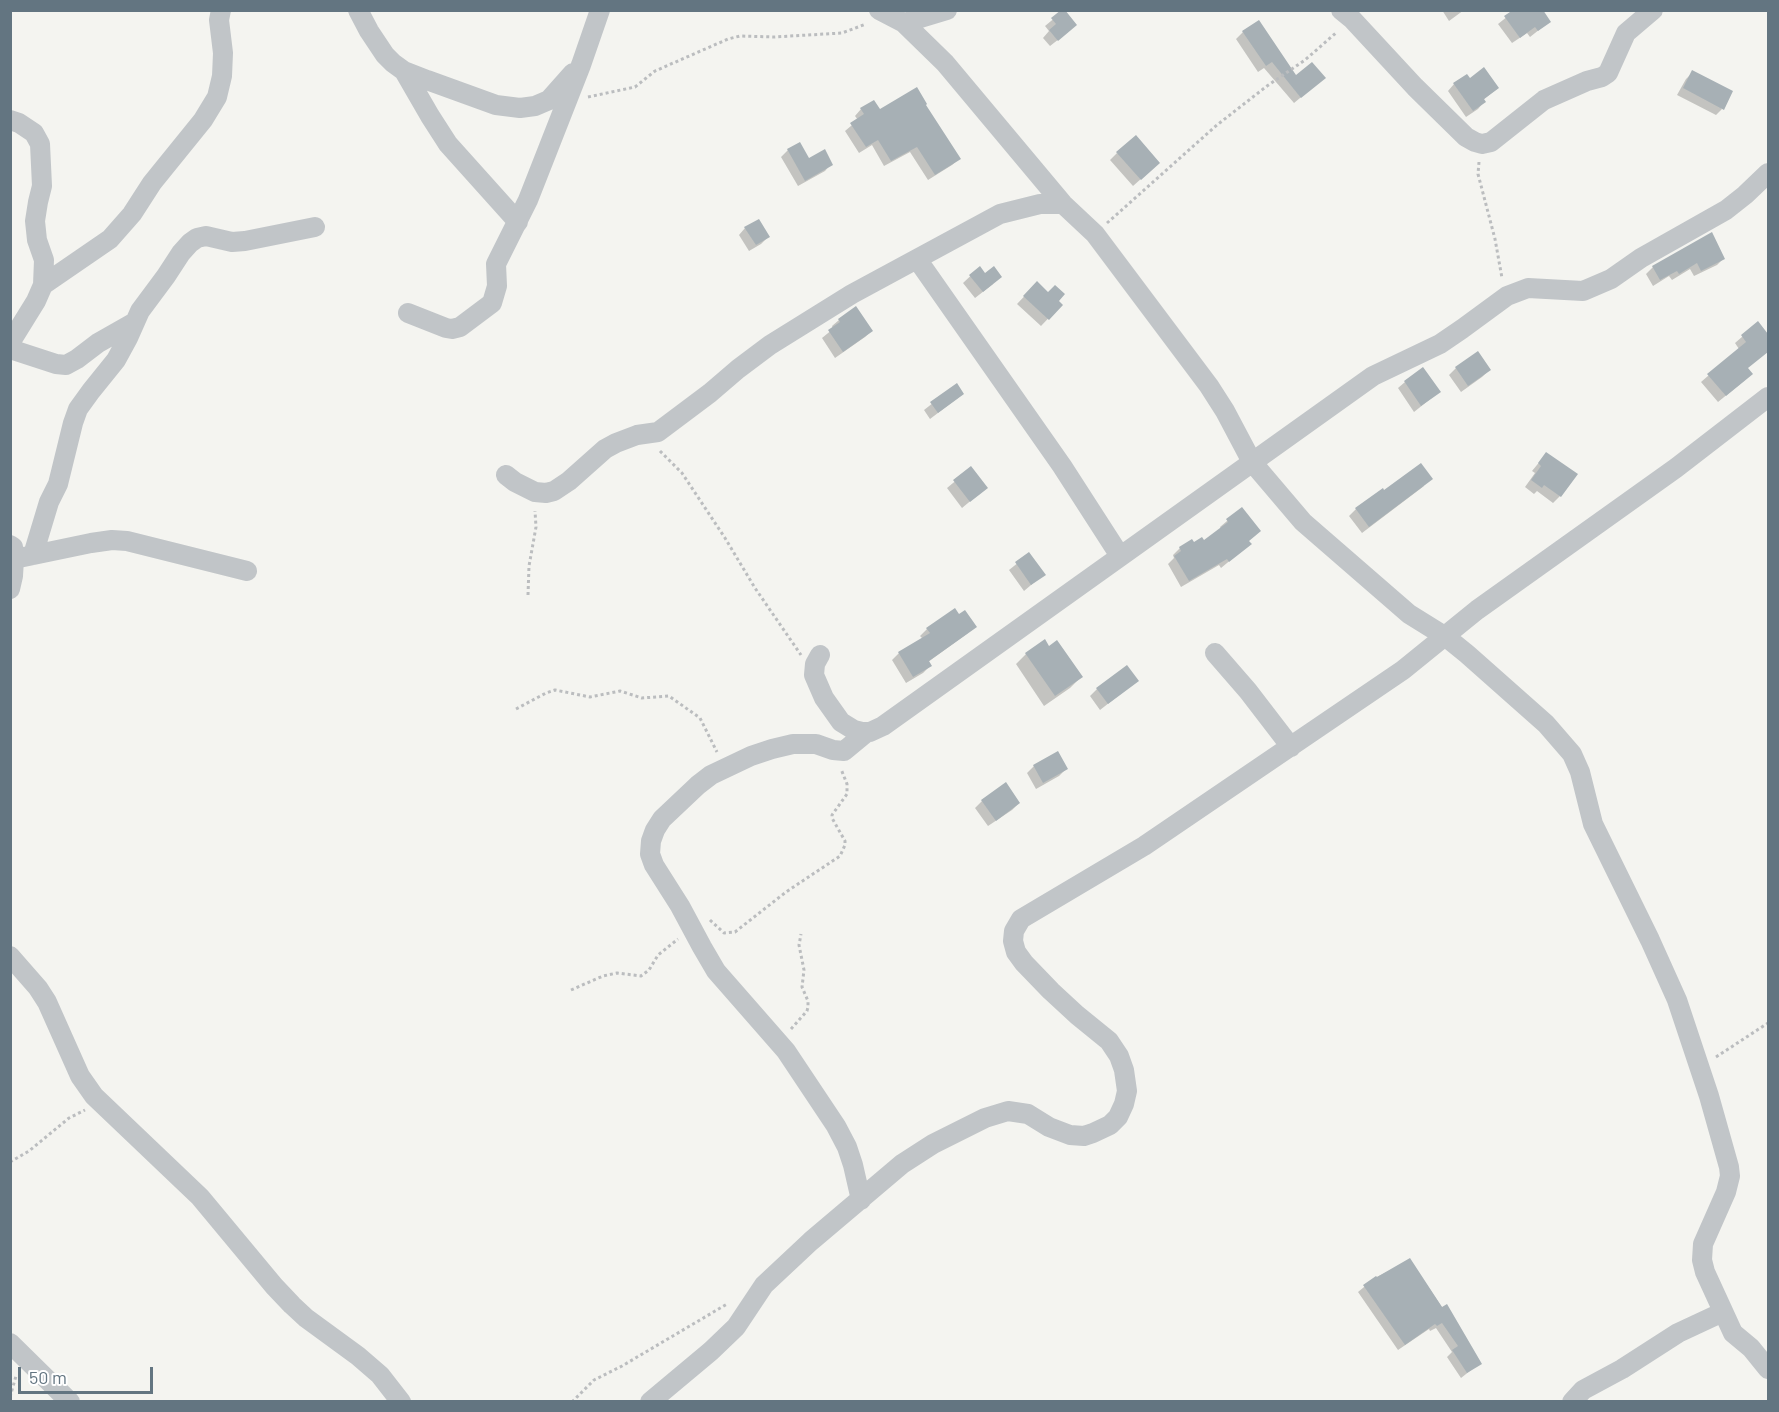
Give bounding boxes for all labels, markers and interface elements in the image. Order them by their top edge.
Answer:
scale bar [21,1355,156,1393]
text: 50 m [29,1366,67,1388]

